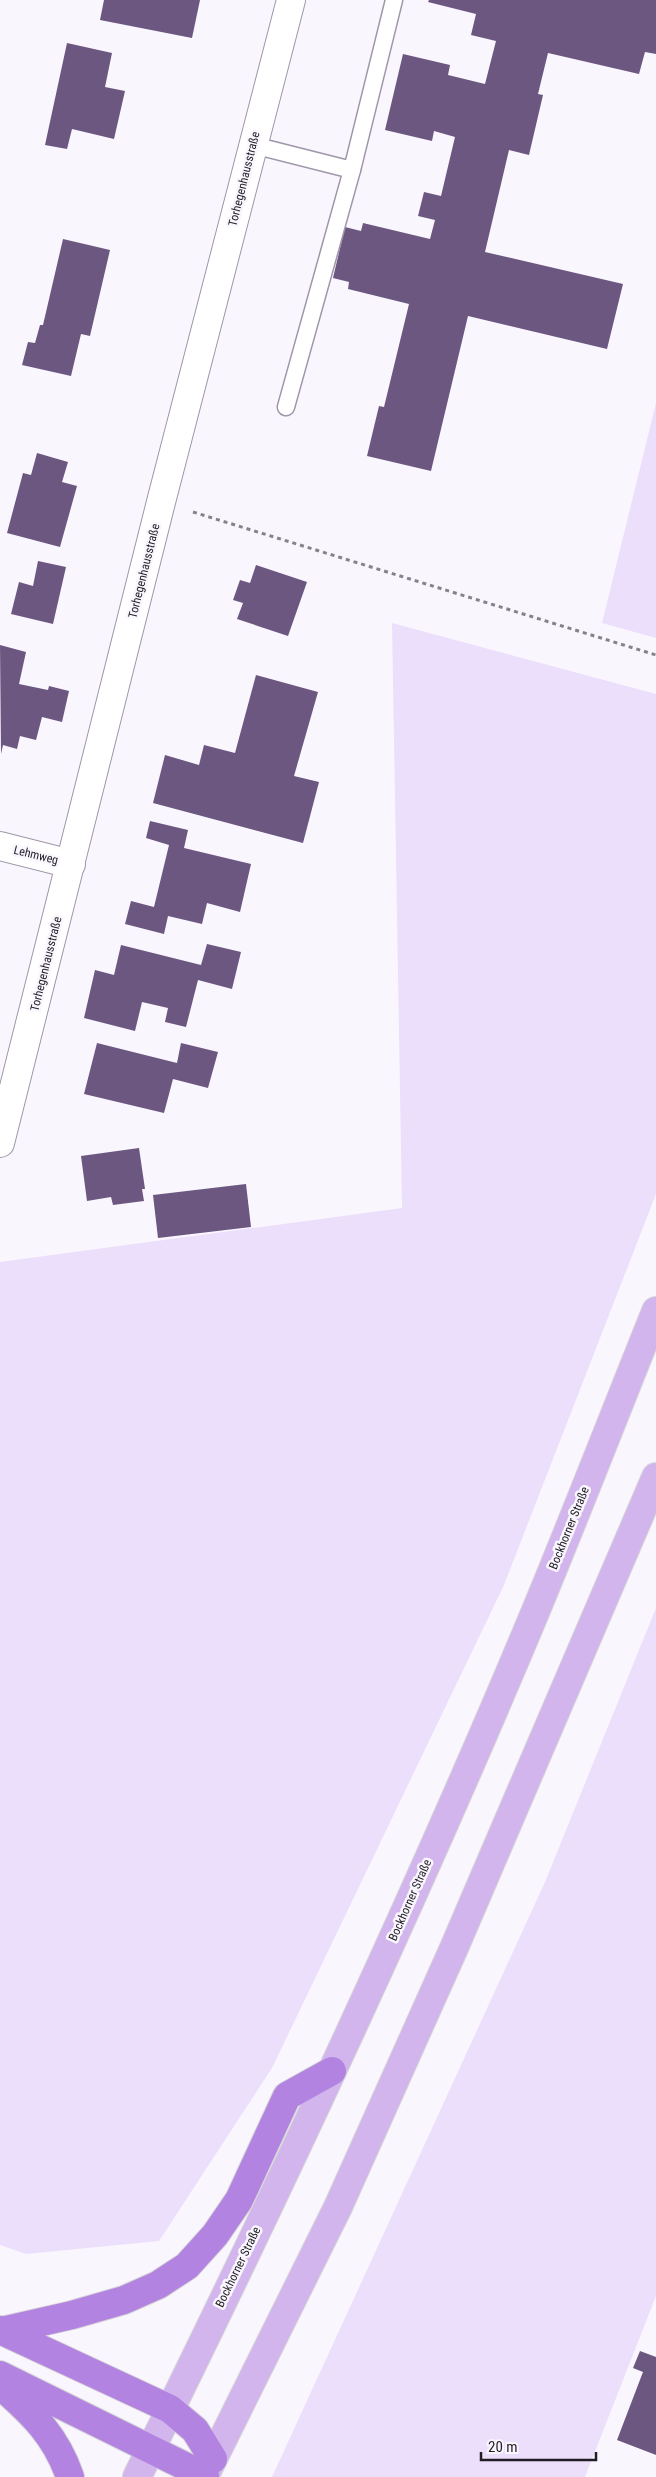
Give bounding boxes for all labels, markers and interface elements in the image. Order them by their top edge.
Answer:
street label: Torhegenhausstraße [225,130,263,228]
street label: Torhegenhausstraße [125,522,163,620]
street label: Lehmweg [12,843,60,867]
street label: Torhegenhausstraße [27,915,65,1013]
street label: Bockhorner Straße [546,1484,592,1571]
street label: Bockhorner Straße [386,1857,434,1943]
street label: Bockhorner Straße [212,2224,264,2309]
scale bar [481,2430,596,2462]
text: 20 m [488,2438,518,2456]

